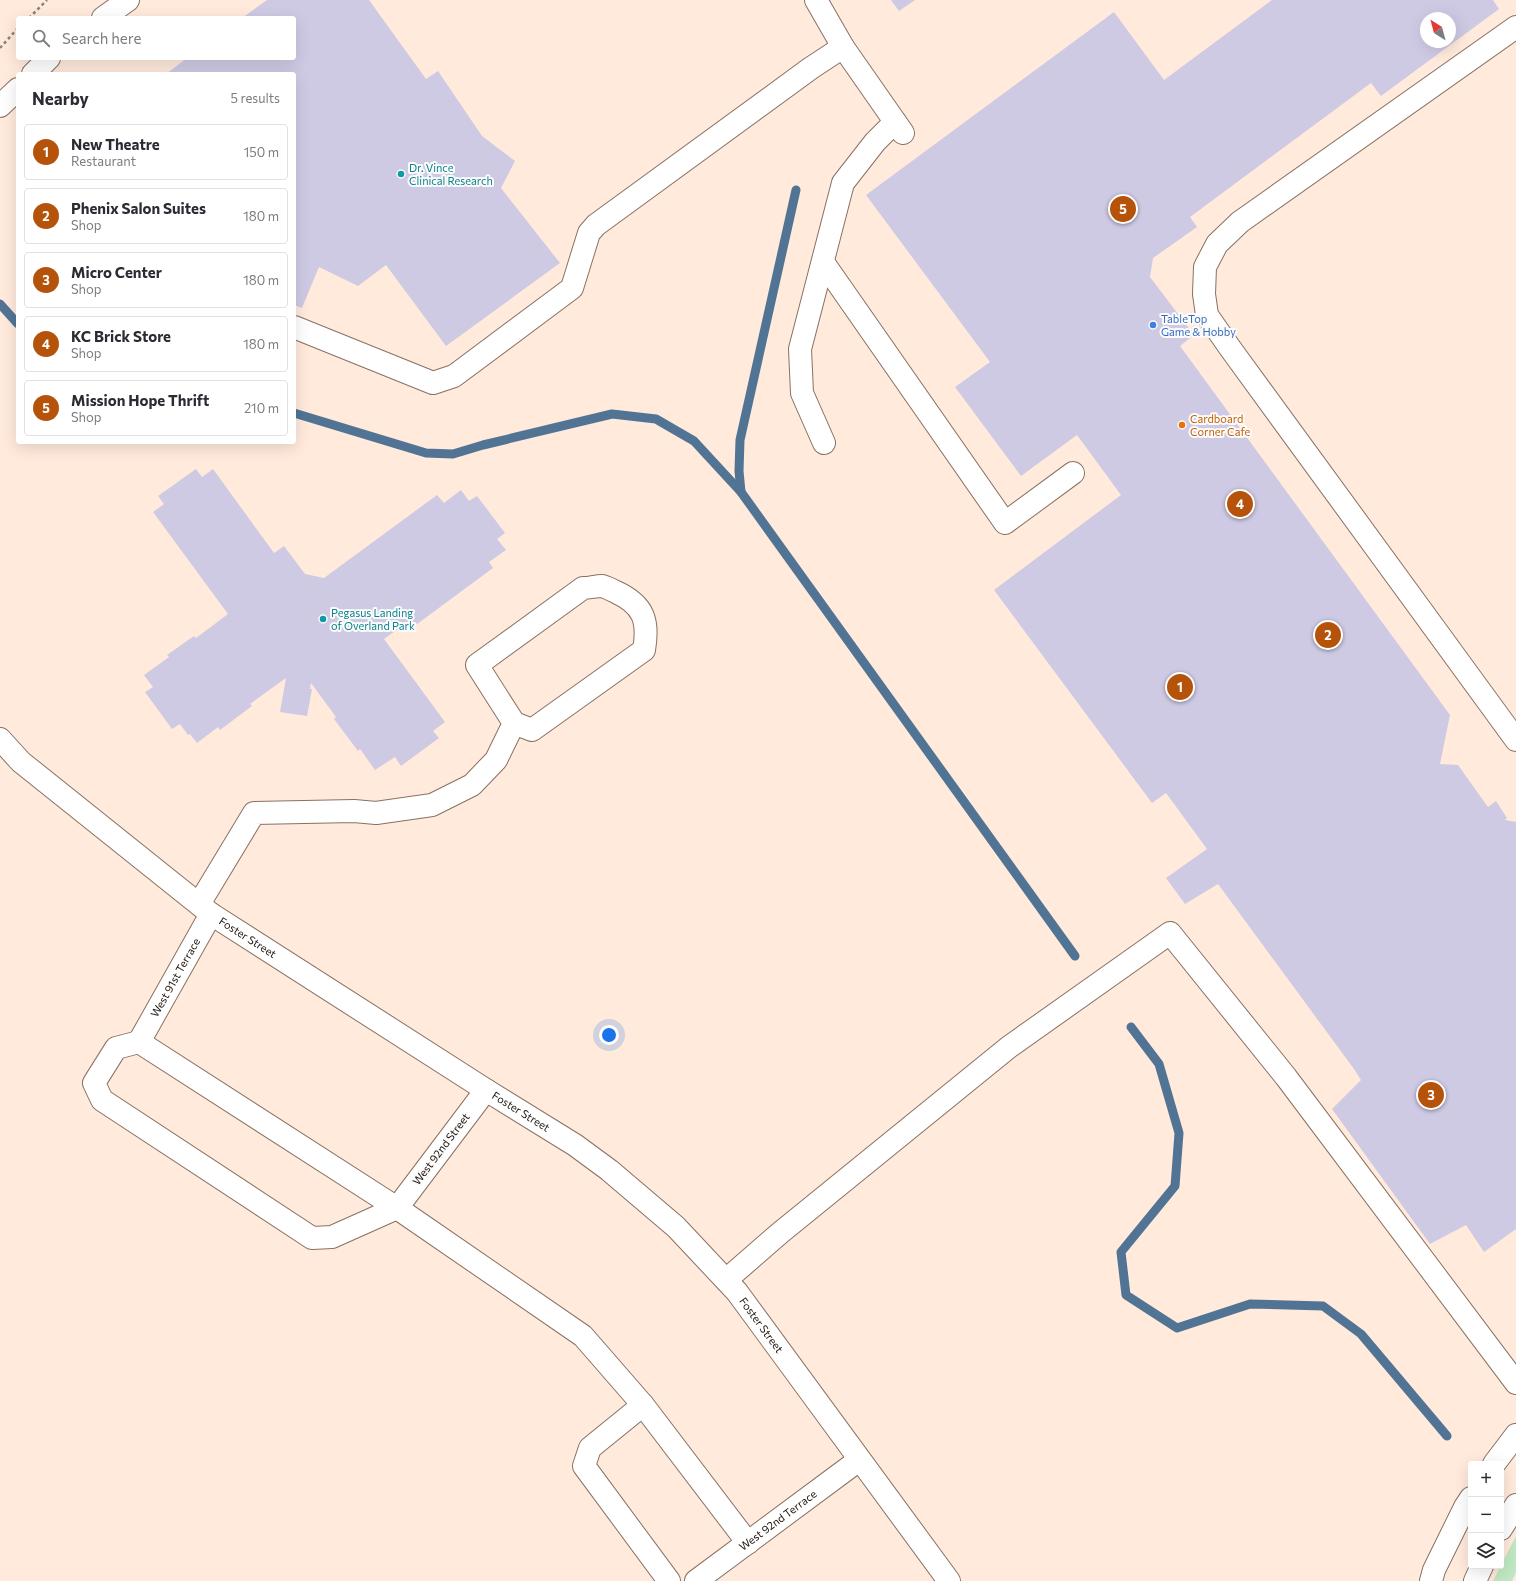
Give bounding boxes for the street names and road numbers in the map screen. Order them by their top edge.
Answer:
street label: Foster Street [217,914,279,960]
street label: West 91st Terrace [147,935,202,1019]
street label: Foster Street [490,1088,553,1134]
street label: West 92nd Street [409,1110,472,1187]
street label: Foster Street [737,1295,787,1355]
street label: West 92nd Terrace [736,1487,819,1553]

